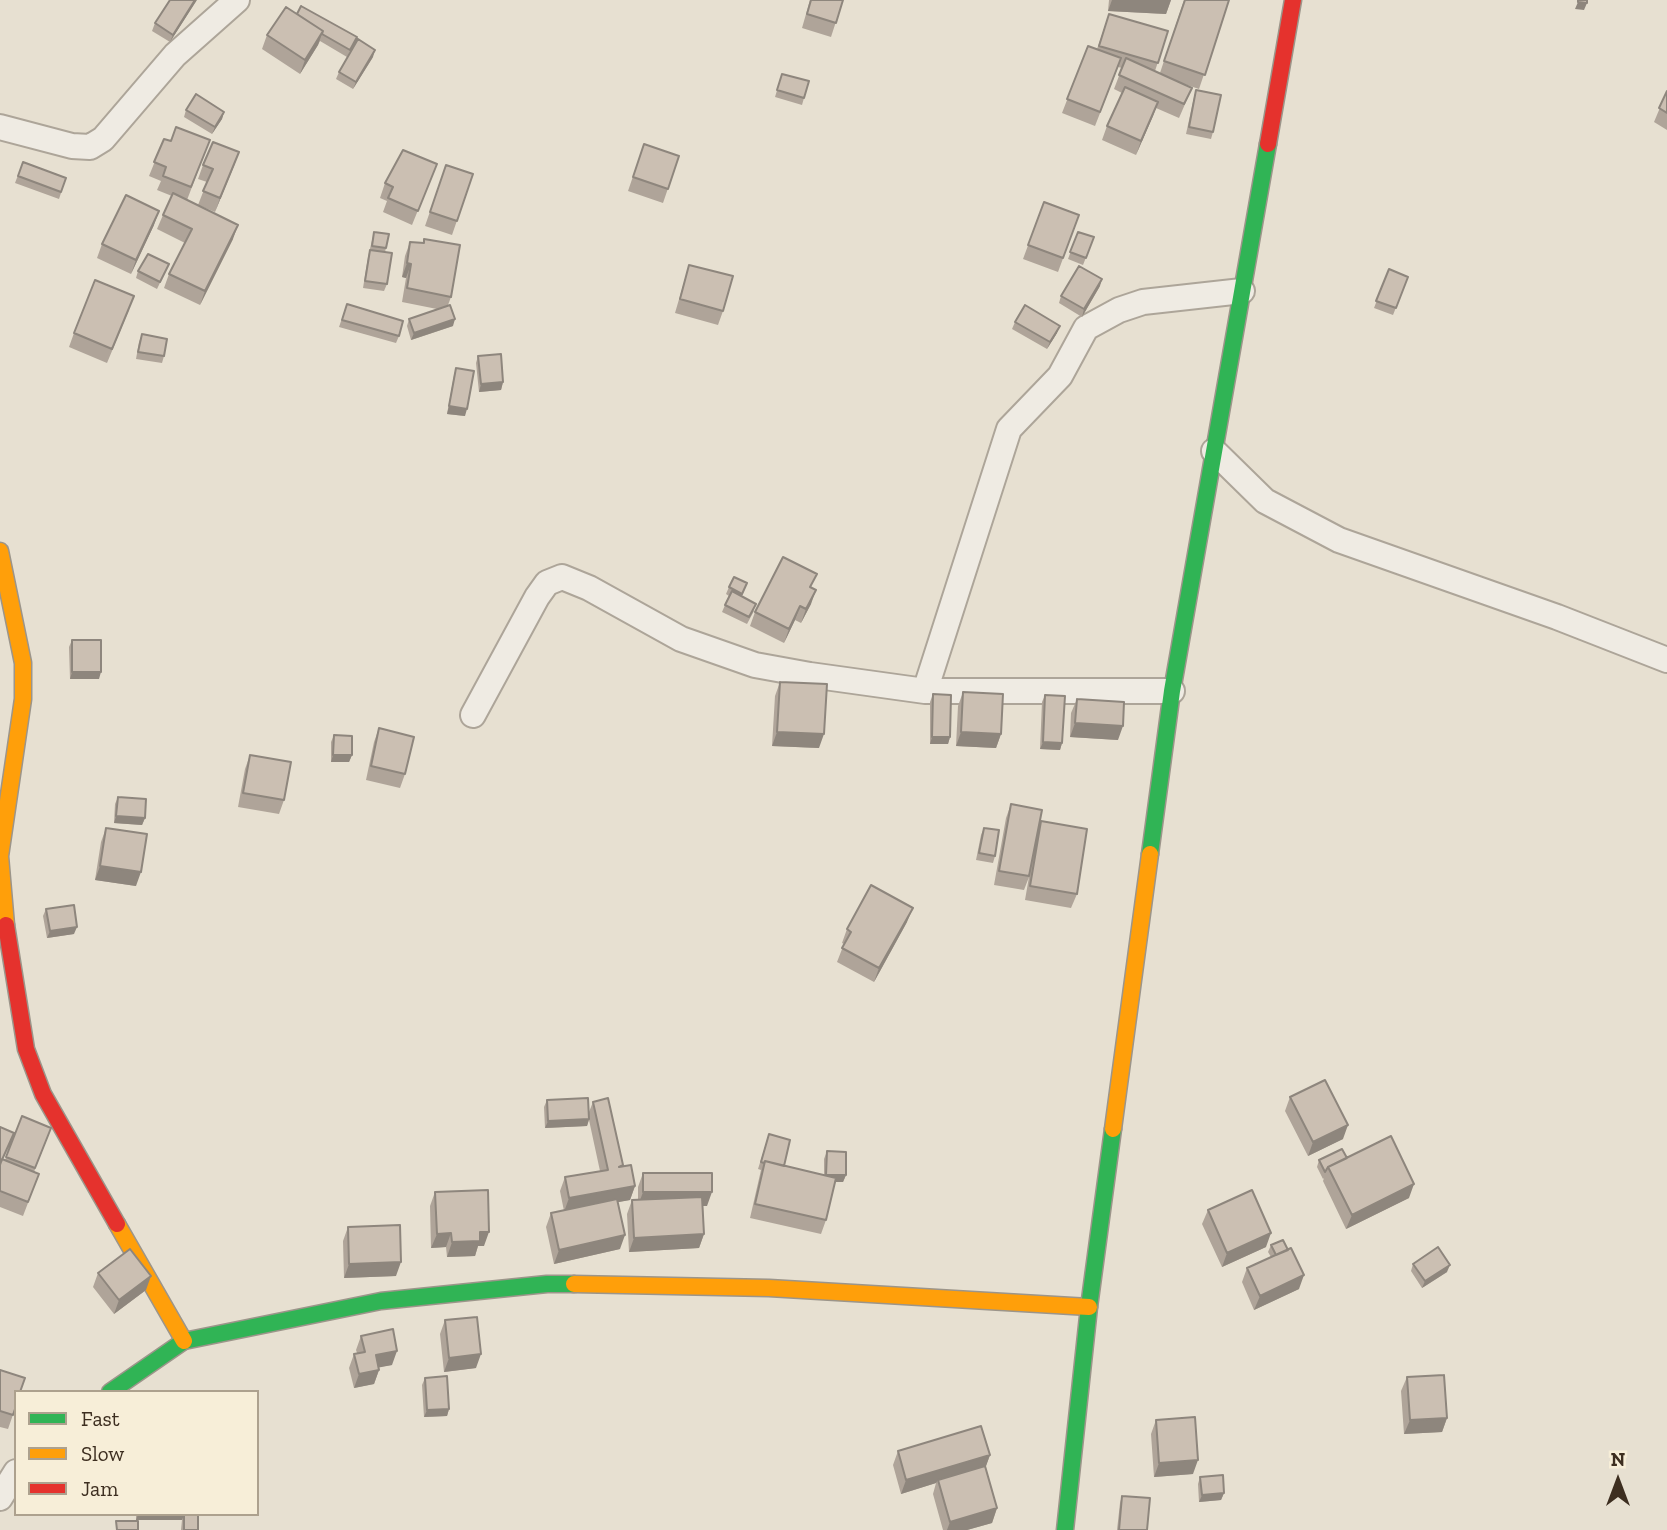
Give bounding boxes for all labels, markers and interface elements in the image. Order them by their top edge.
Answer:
legend [14,1390,259,1516]
text: Fast [81,1406,120,1431]
text: Slow [81,1441,124,1466]
north arrow [1583,1446,1653,1516]
text: N [1611,1448,1625,1471]
text: Jam [81,1476,118,1501]

